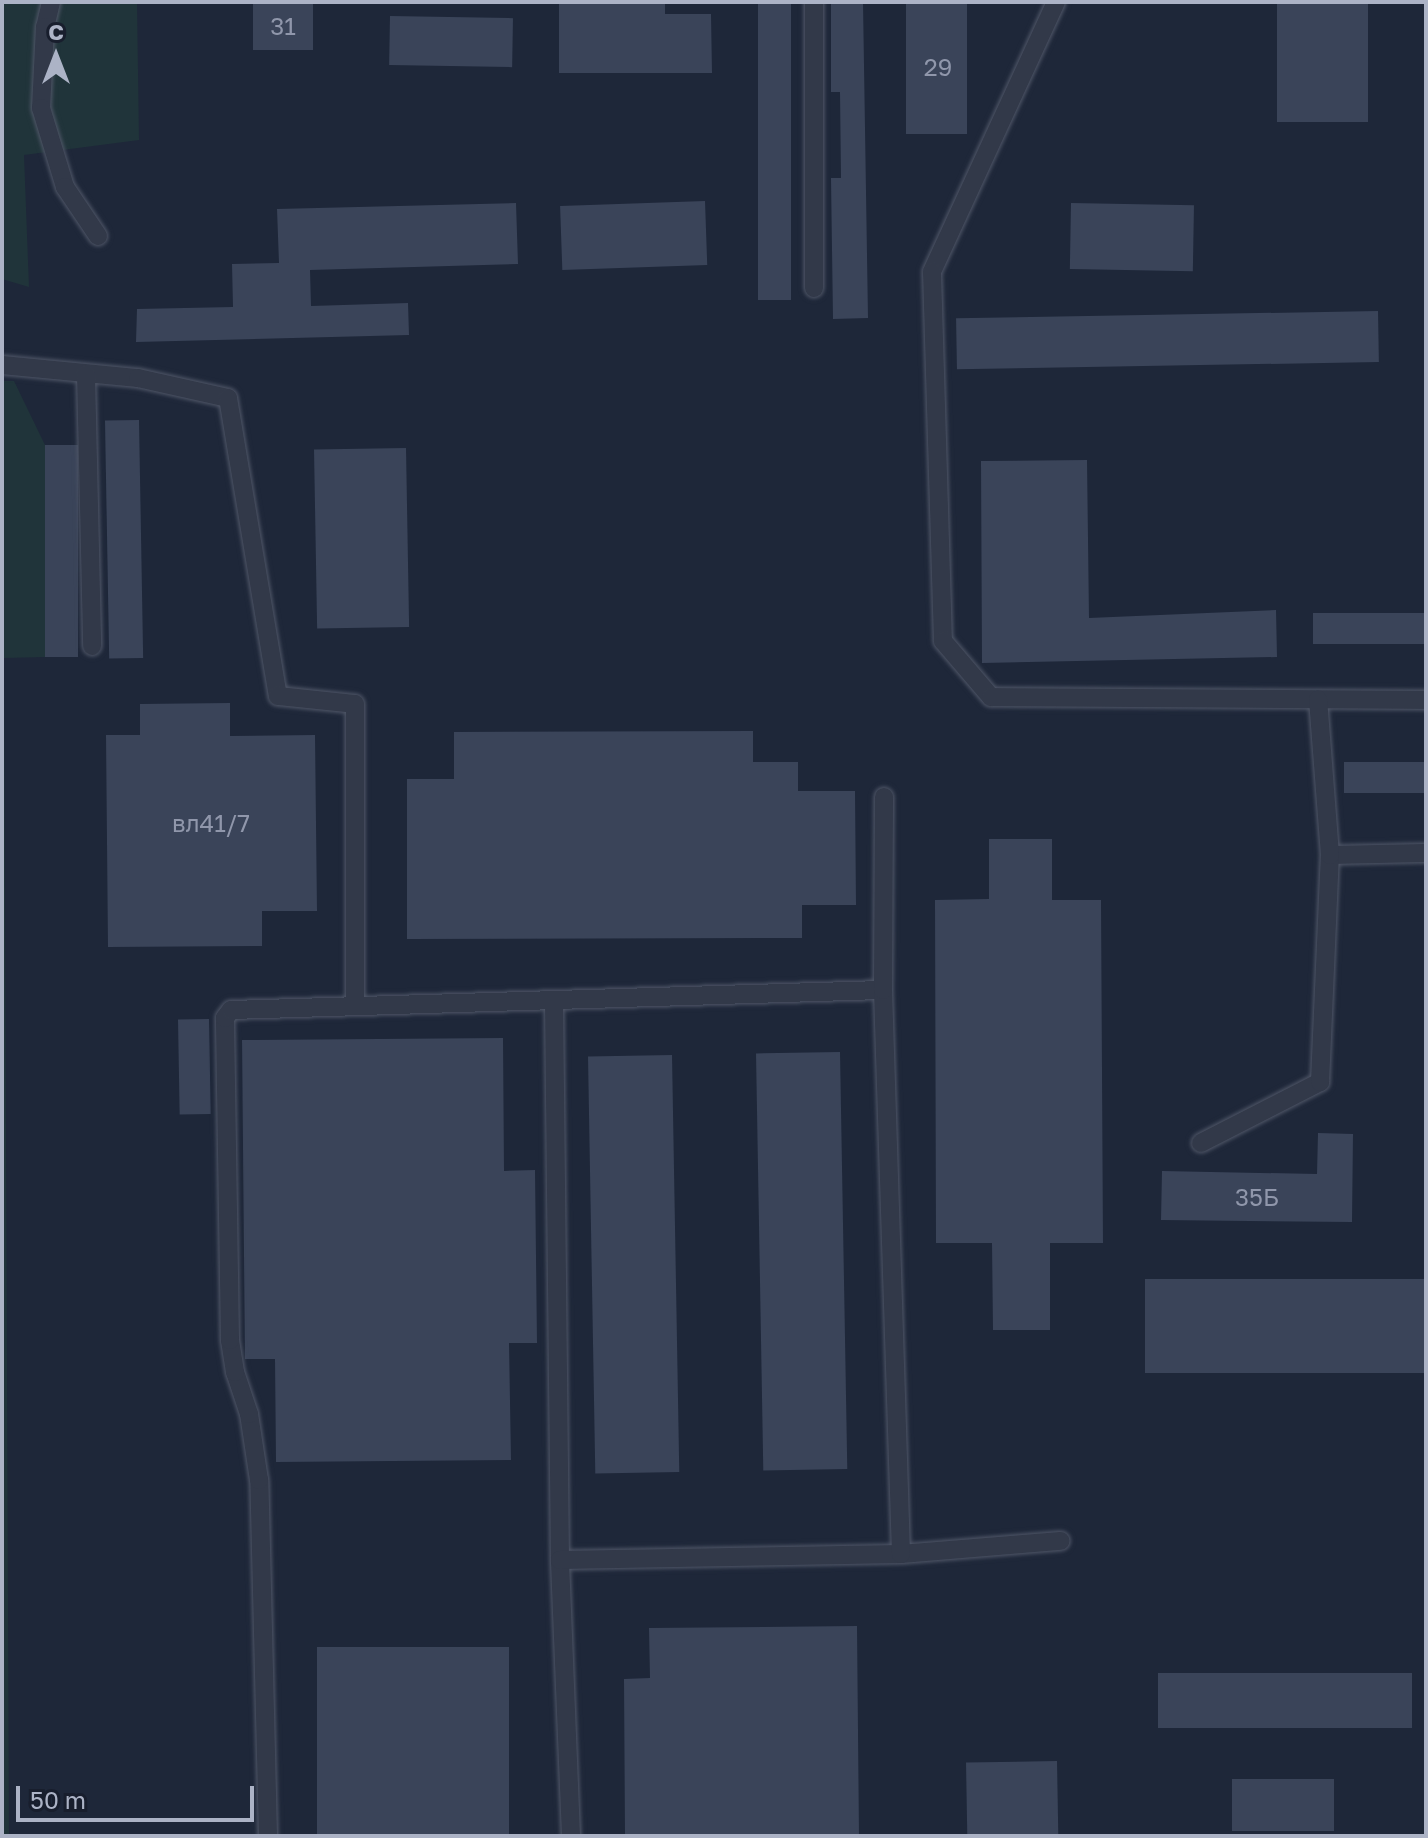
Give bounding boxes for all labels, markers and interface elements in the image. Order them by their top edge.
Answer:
house number: 31 [270,12,296,40]
north arrow [16,16,96,96]
text: С [48,18,64,45]
house number: 29 [924,53,952,81]
house number: вл41/7 [172,809,250,837]
house number: 35Б [1235,1183,1279,1211]
scale bar [20,1770,258,1820]
text: 50 m [30,1785,86,1814]

